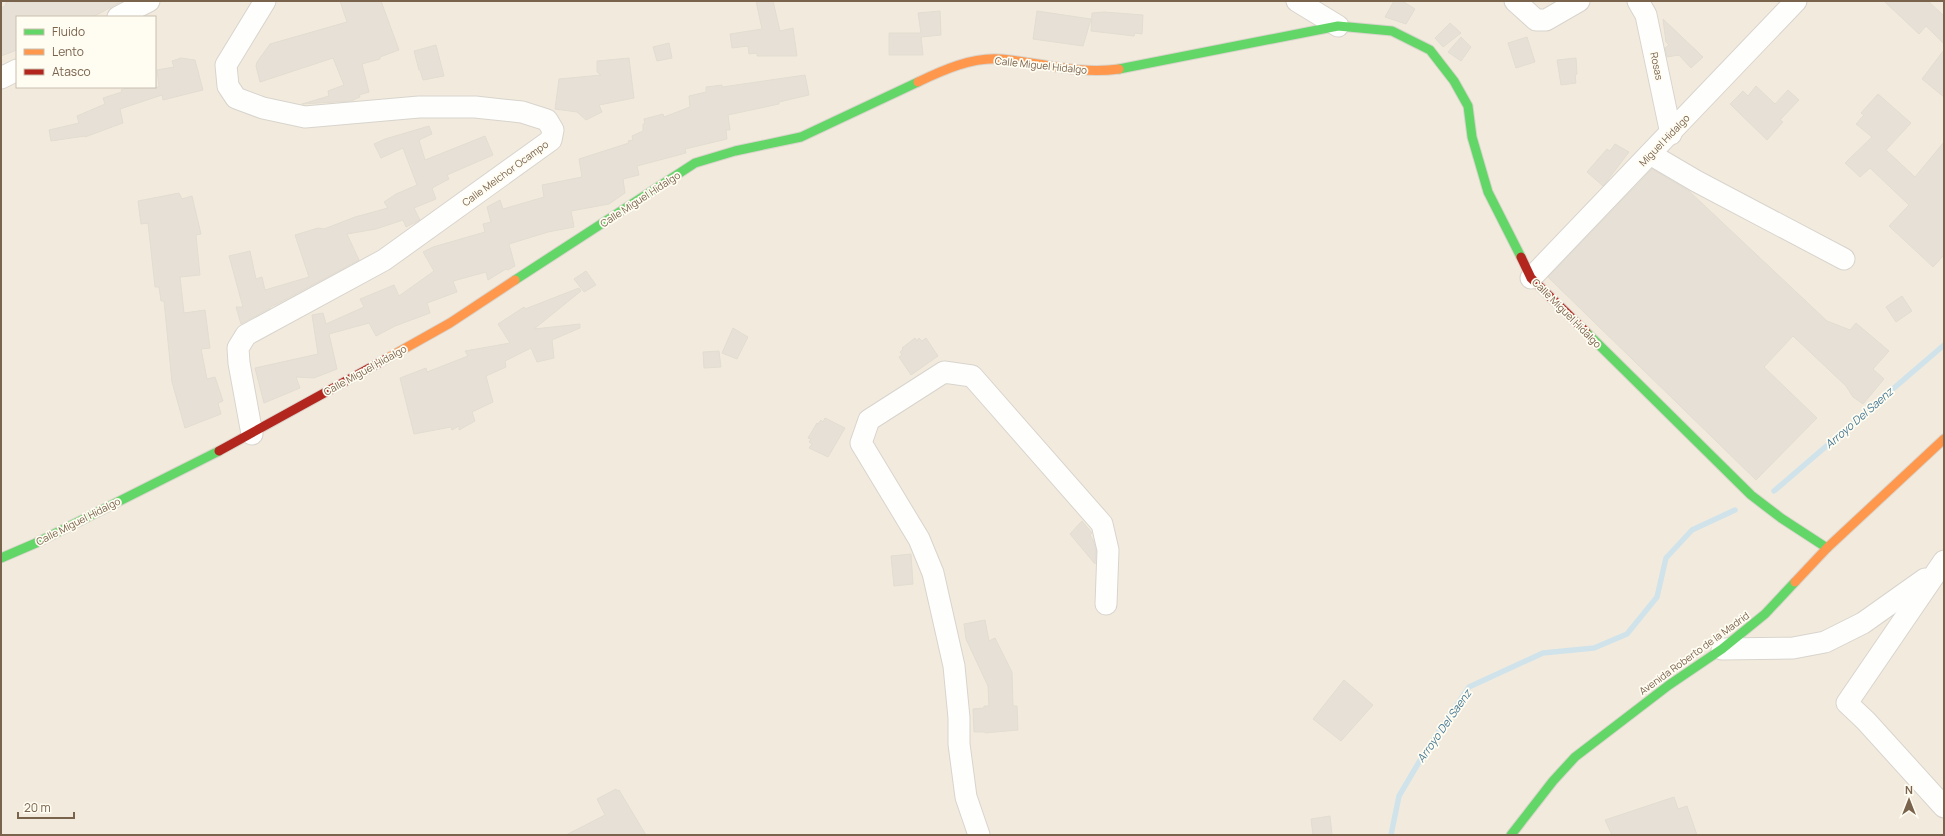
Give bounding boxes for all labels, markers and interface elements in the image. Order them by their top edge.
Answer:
legend [16,16,156,88]
text: Fluido [52,23,85,40]
text: Lento [52,43,84,60]
street label: Rosas [1647,51,1667,81]
street label: Calle Miguel Hidalgo [994,53,1088,77]
text: Atasco [52,63,91,80]
street label: Miguel Hidalgo [1635,111,1693,169]
street label: Calle Melchor Ocampo [459,137,551,209]
street label: Calle Miguel Hidalgo [597,168,683,230]
street label: Calle Miguel Hidalgo [1529,275,1605,351]
street label: Calle Miguel Hidalgo [321,341,409,399]
water label: Arroyo Del Saenz [1821,383,1897,451]
street label: Calle Miguel Hidalgo [33,494,123,548]
street label: Avenida Roberto de la Madrid [1636,608,1752,698]
water label: Arroyo Del Saenz [1413,685,1475,765]
north arrow [1889,780,1929,820]
text: N [1905,782,1913,797]
scale bar [18,794,74,820]
text: 20 m [24,799,51,816]

